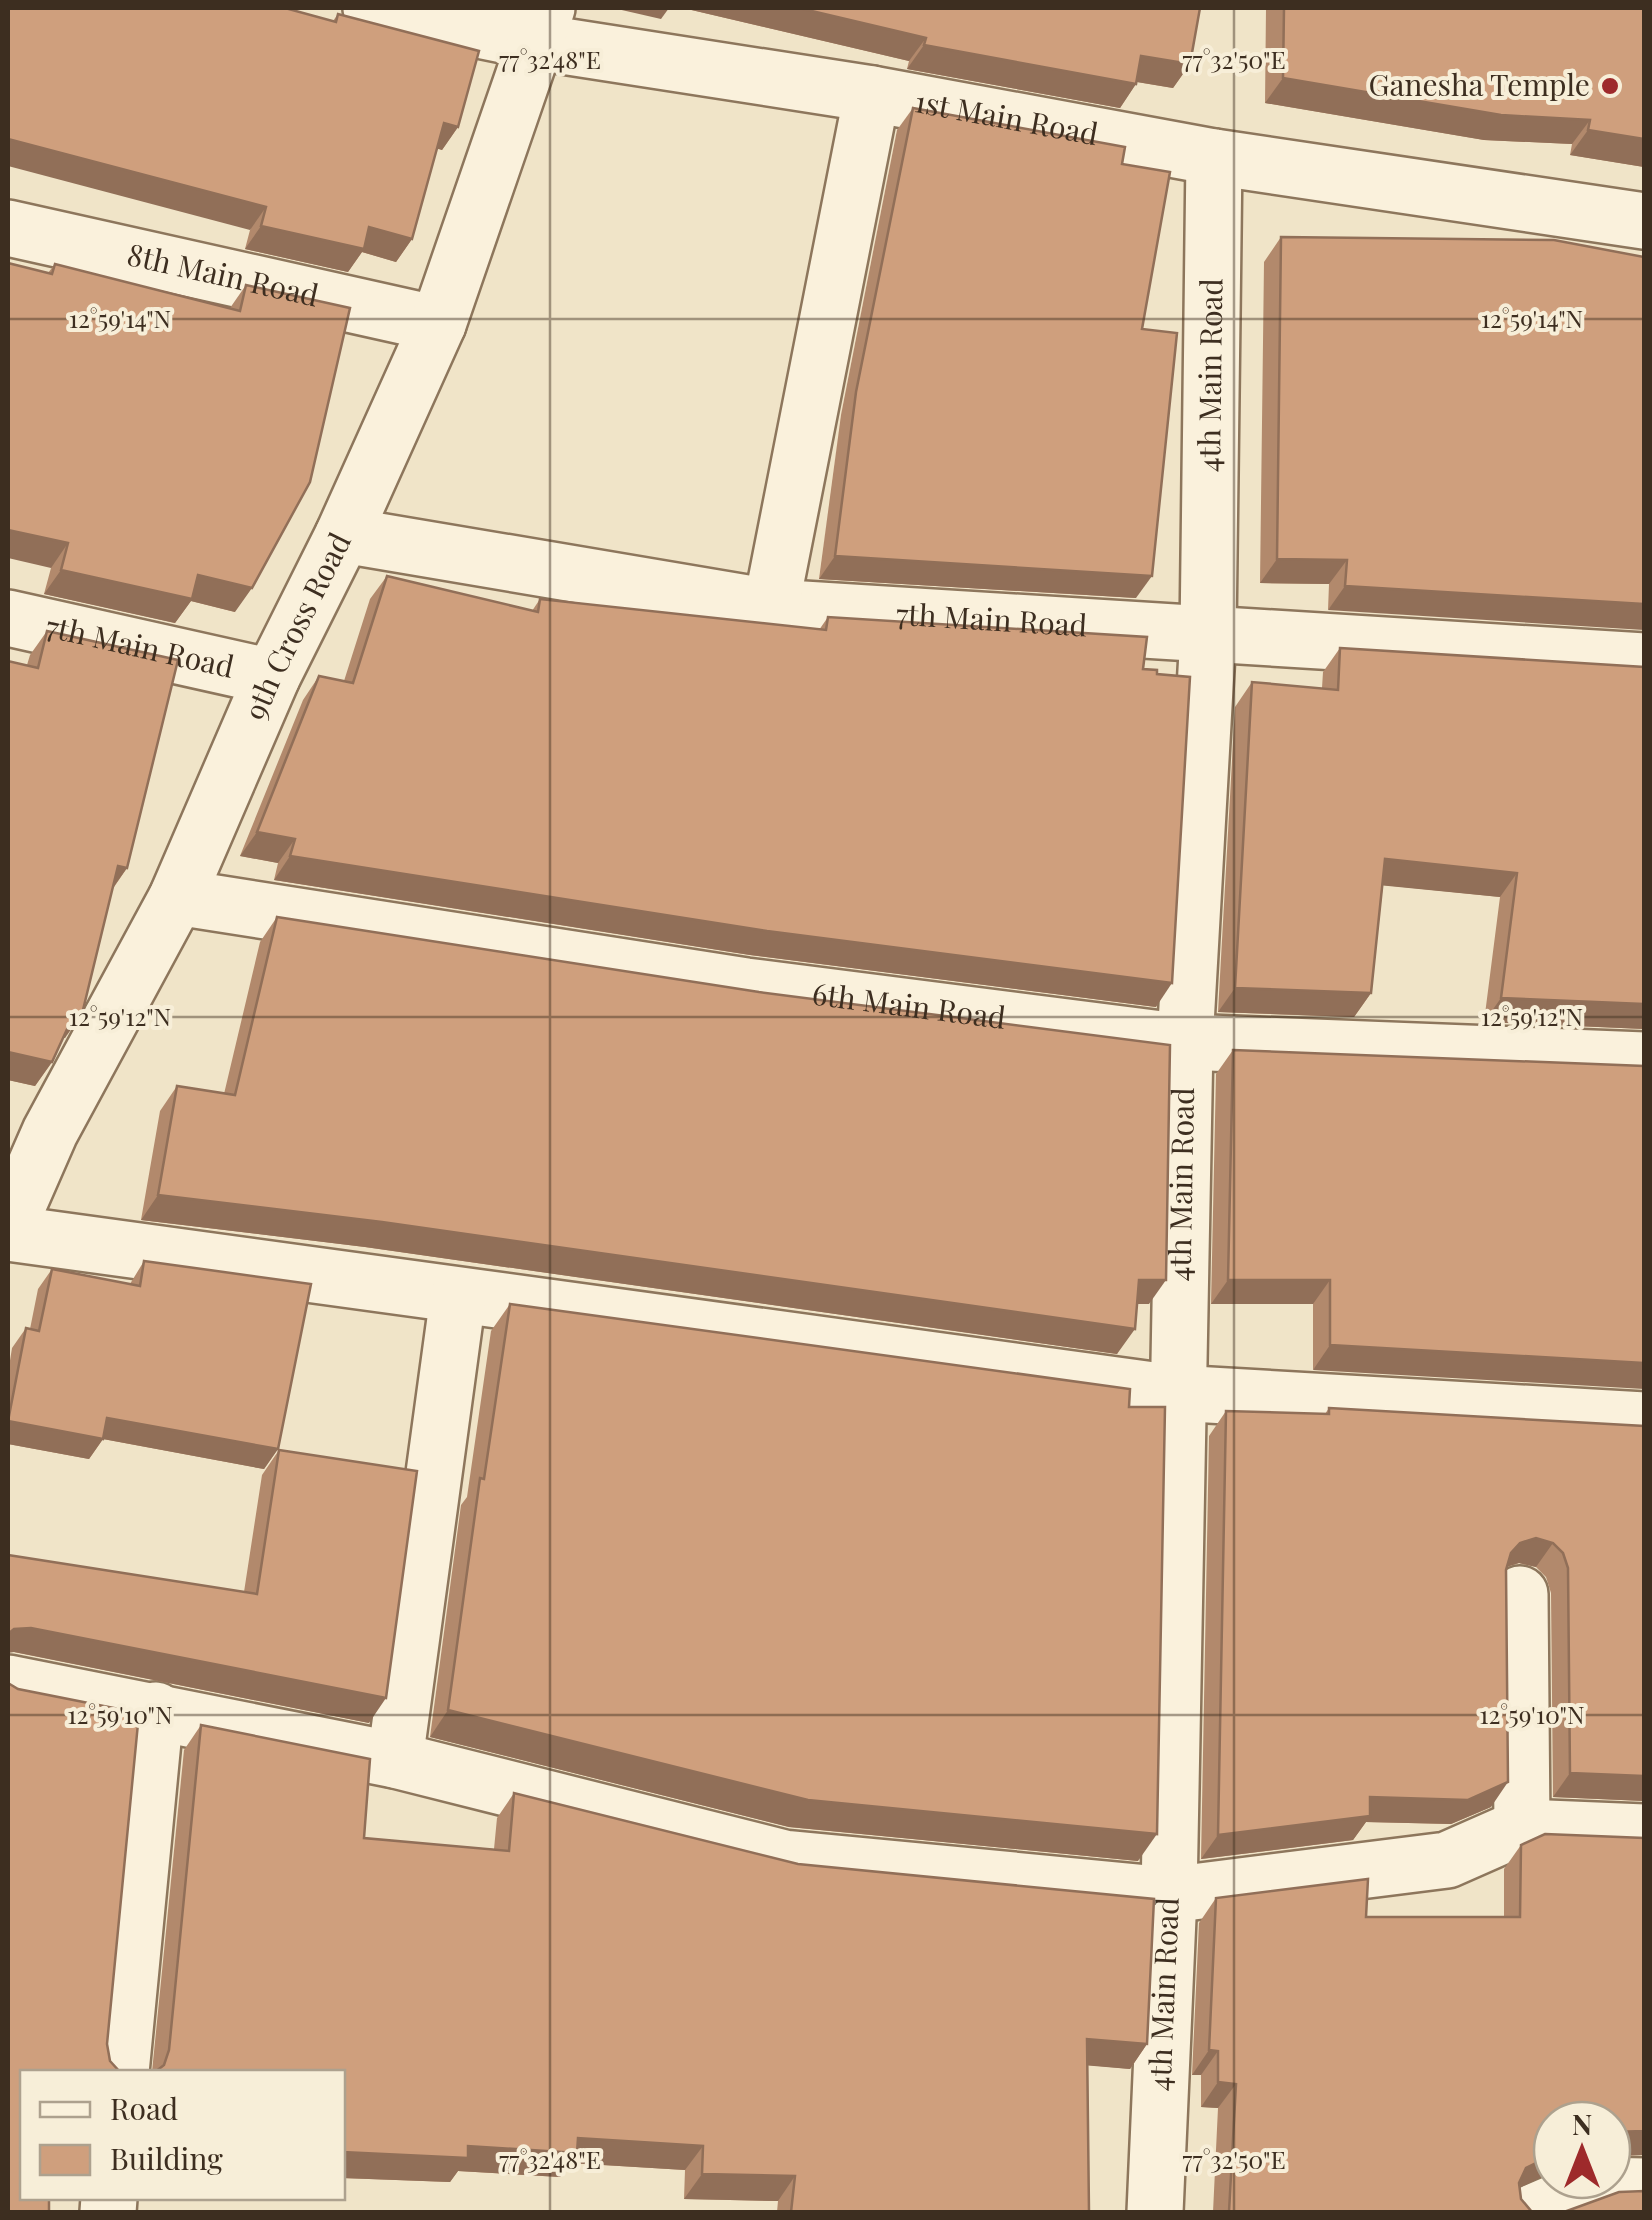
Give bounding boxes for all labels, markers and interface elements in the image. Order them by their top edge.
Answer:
text: 77°32'48"E [499,42,601,75]
text: 77°32'50"E [1182,42,1286,75]
place label: Ganesha Temple [1369,64,1590,104]
marker: Ganesha Temple [1599,75,1621,97]
street label: 1st Main Road [912,80,1102,153]
street label: 8th Main Road [124,233,323,315]
street label: 4th Main Road [1188,278,1230,472]
text: 12°59'14"N [69,301,171,334]
text: 12°59'14"N [1481,301,1583,334]
street label: 9th Cross Road [234,526,359,726]
street label: 7th Main Road [895,593,1088,645]
street label: 7th Main Road [42,605,238,686]
street label: 6th Main Road [810,973,1008,1037]
text: 12°59'12"N [69,999,171,1032]
text: 12°59'12"N [1481,999,1583,1032]
street label: 4th Main Road [1159,1087,1202,1282]
text: 12°59'10"N [67,1697,173,1730]
text: 12°59'10"N [1479,1697,1585,1730]
street label: 4th Main Road [1138,1896,1187,2092]
legend [20,2070,345,2200]
text: Road [110,2088,178,2128]
north arrow [1532,2100,1632,2200]
text: N [1572,2105,1592,2142]
text: Building [110,2138,223,2178]
text: 77°32'48"E [499,2142,601,2175]
text: 77°32'50"E [1182,2142,1286,2175]

